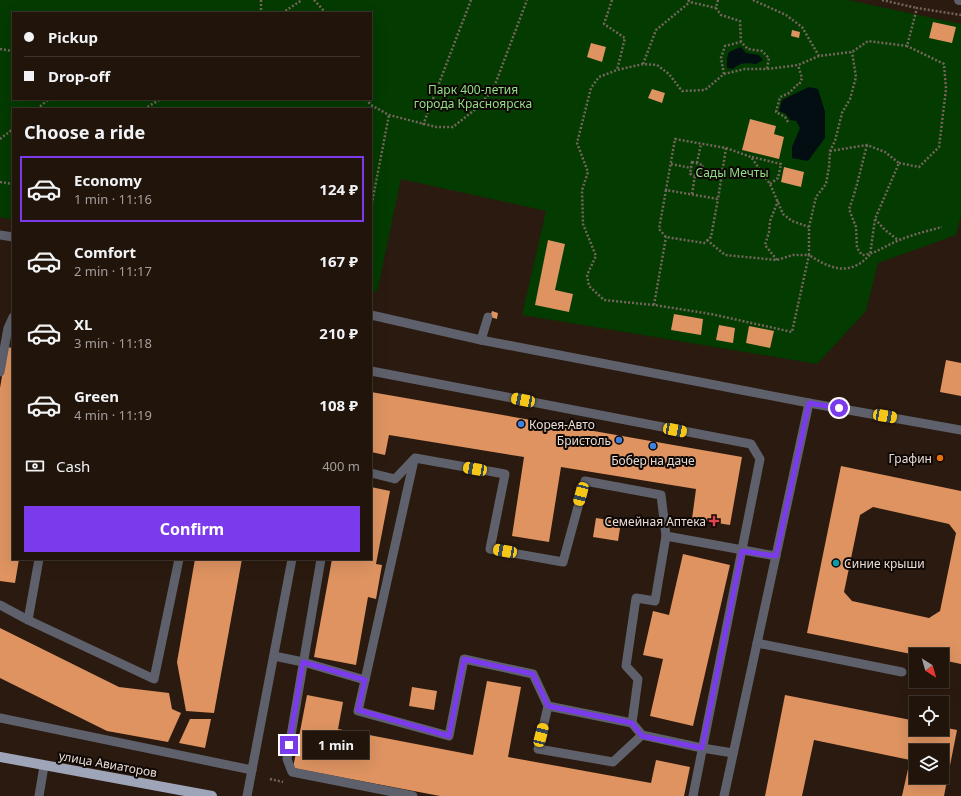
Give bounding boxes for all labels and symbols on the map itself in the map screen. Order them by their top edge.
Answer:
park label: Парк 400-летия города Красноярска [414,81,532,112]
park label: Сады Мечты [696,164,769,181]
car [510,392,536,408]
route start [830,399,848,417]
car [872,408,898,424]
place label: Корея-Авто [529,416,595,433]
marker: Корея-Авто [516,419,526,429]
car [662,422,688,438]
place label: Бристоль [557,432,611,449]
marker: Бристоль [614,435,624,445]
marker: Бобер на даче [648,441,658,451]
place label: Графин [889,450,932,467]
place label: Бобер на даче [611,452,695,469]
marker: Графин [935,453,945,463]
car [462,461,488,477]
car [572,481,590,507]
place label: Семейная Аптека [605,513,706,530]
marker: Семейная Аптека [709,516,719,526]
car [492,543,518,559]
place label: Синие крыши [844,555,925,572]
marker: Синие крыши [831,558,841,568]
north arrow [909,648,949,688]
car [532,722,550,748]
callout: 1 min [303,731,369,759]
route end [280,736,298,754]
street label: улица Авиаторов [58,747,159,781]

